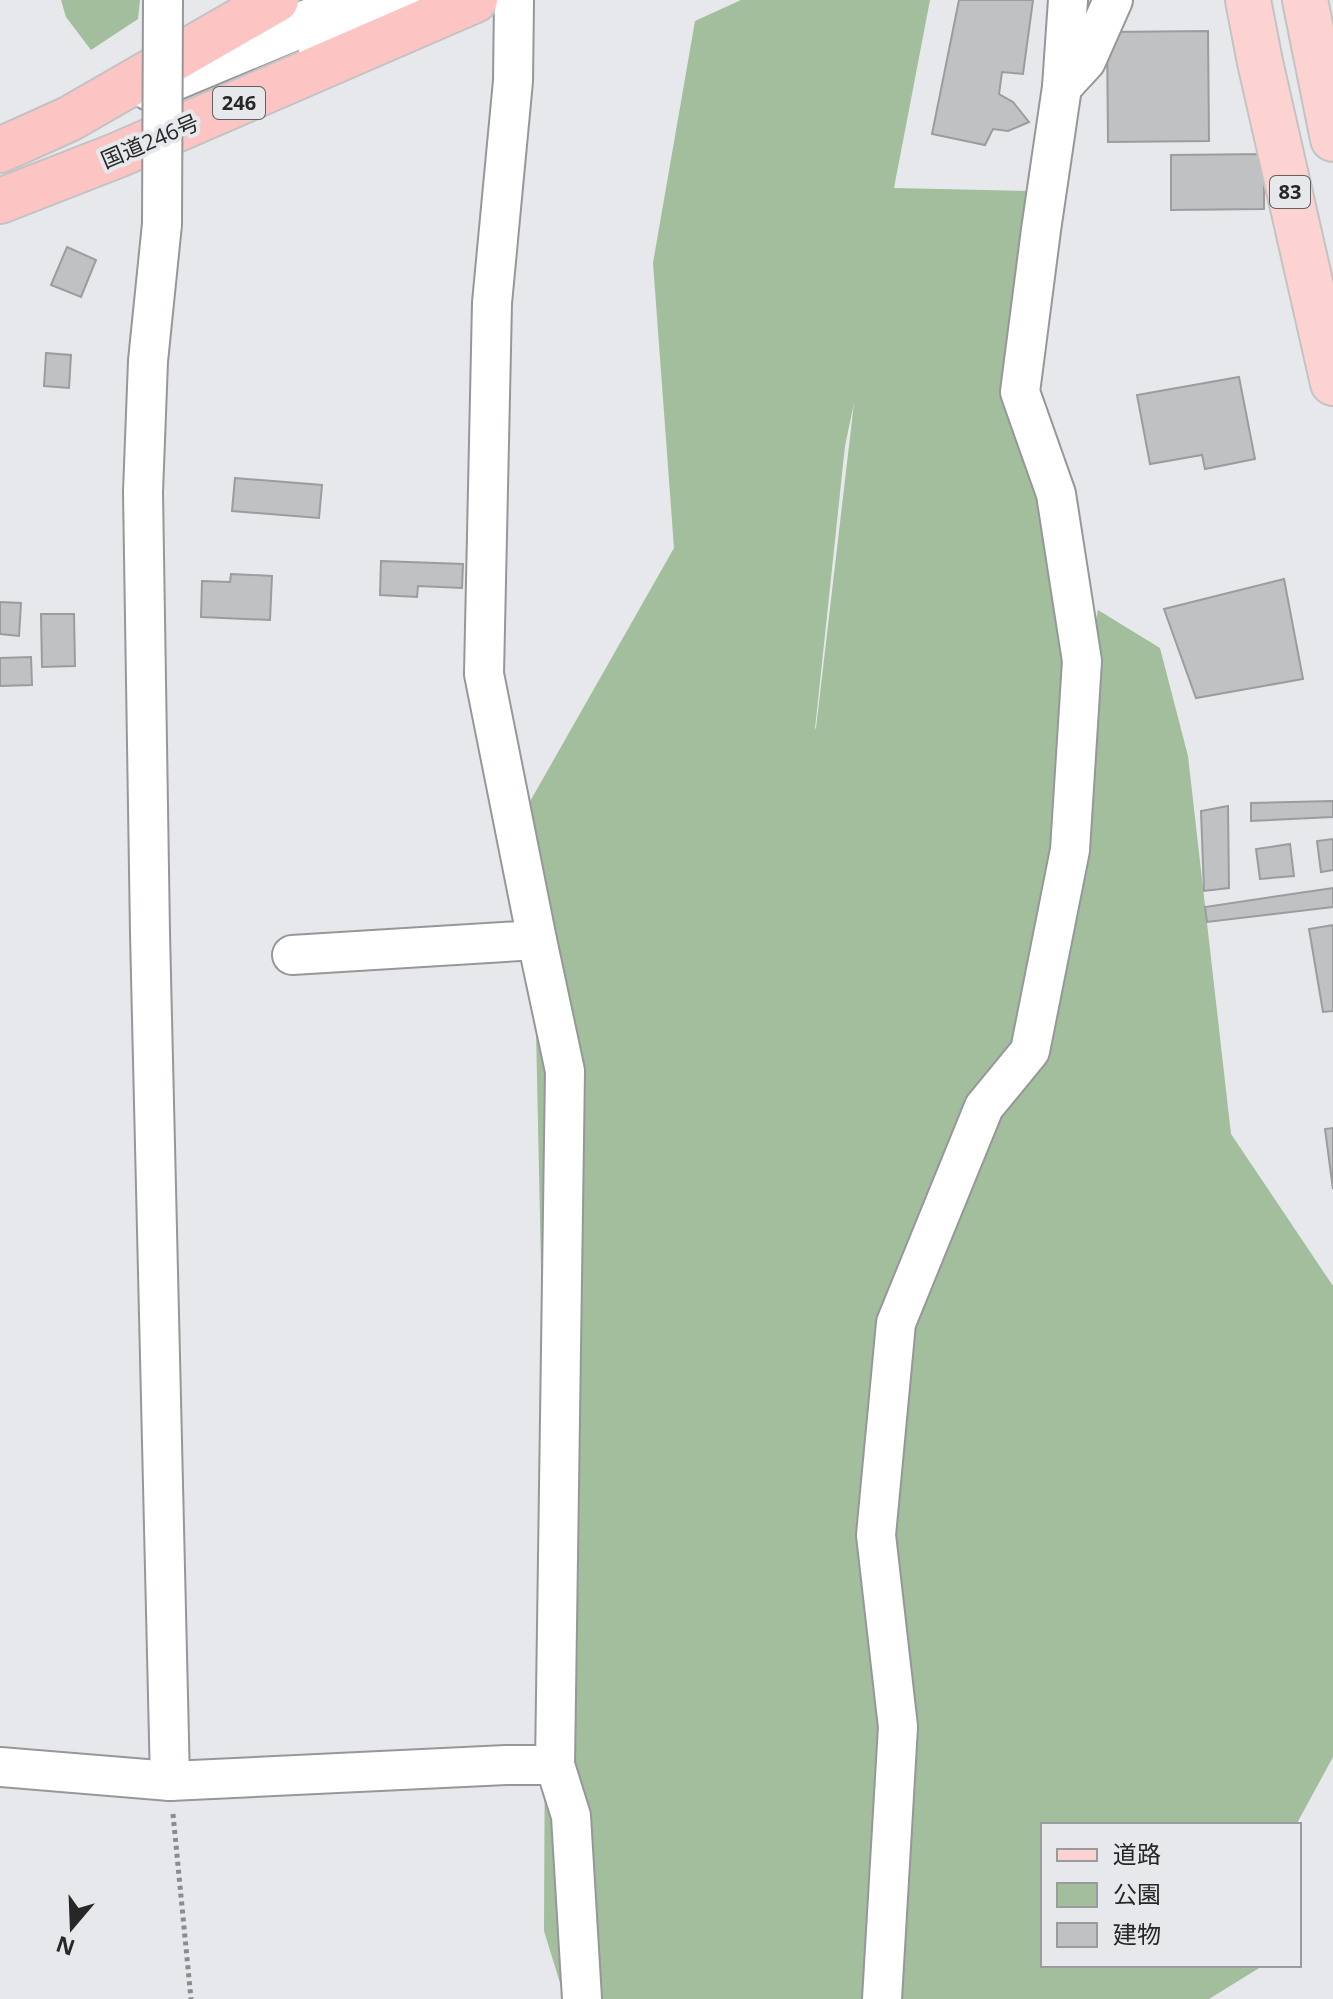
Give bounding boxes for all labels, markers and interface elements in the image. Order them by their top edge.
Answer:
road number: 246 [213,87,265,119]
street label: 国道246号 [96,106,203,174]
road number: 83 [1270,176,1310,208]
legend [1041,1823,1301,1967]
text: 道路 [1113,1837,1161,1870]
text: 公園 [1113,1877,1161,1910]
north arrow [32,1887,112,1967]
text: 建物 [1113,1917,1161,1950]
text: N [52,1930,79,1964]

